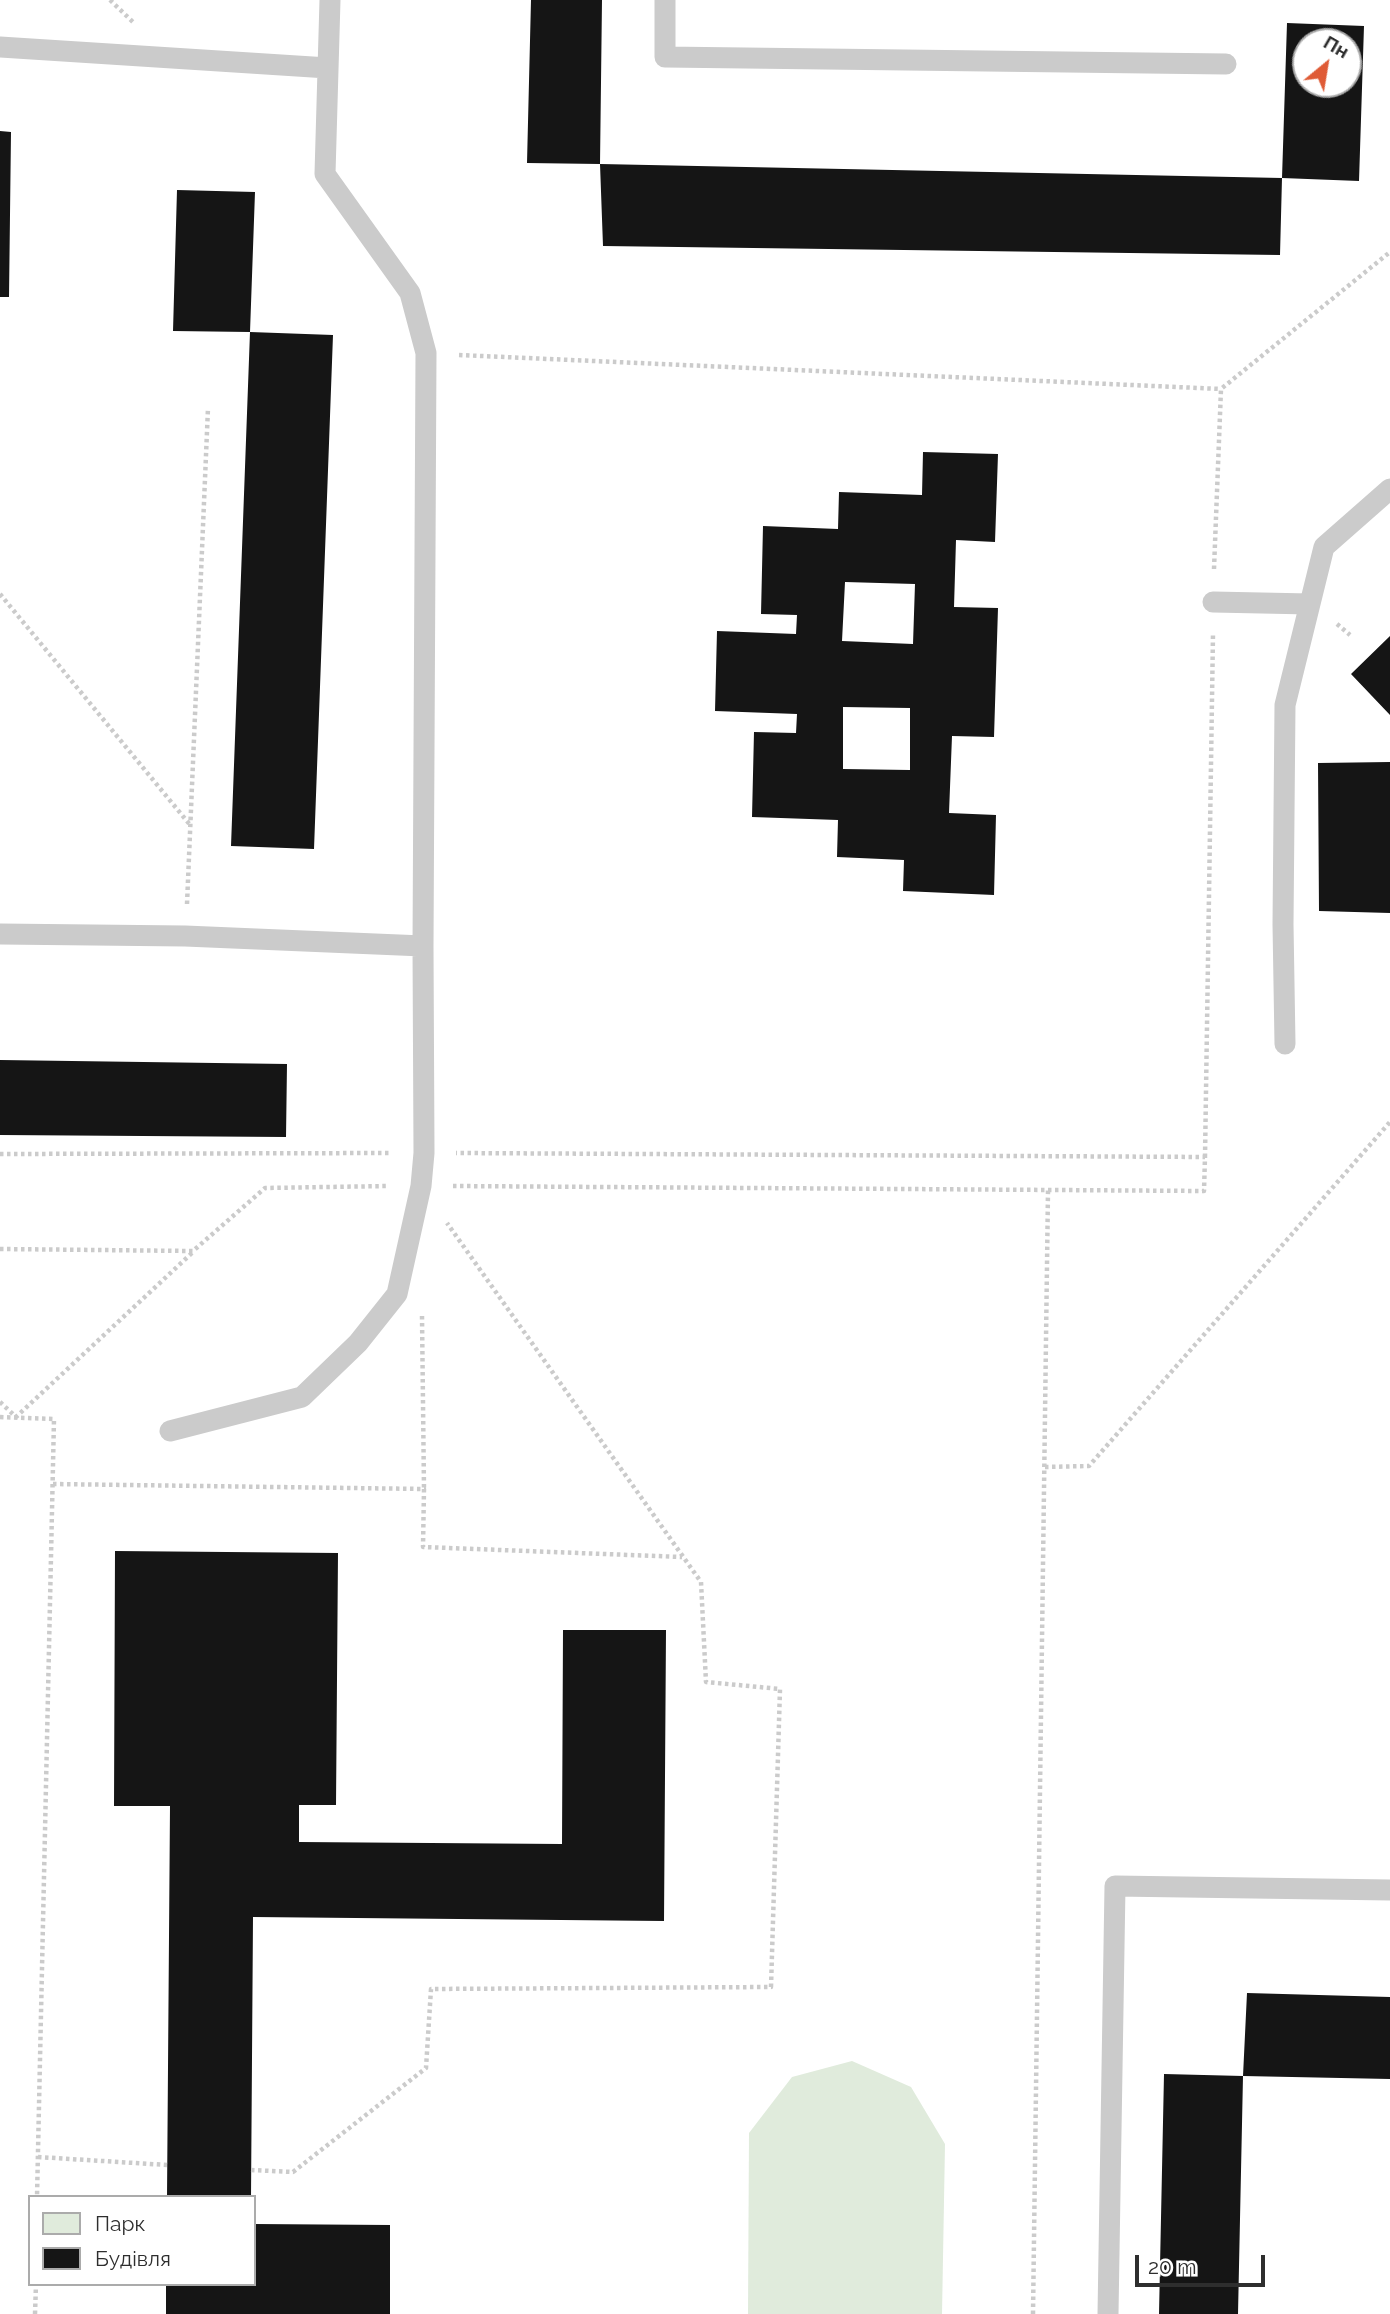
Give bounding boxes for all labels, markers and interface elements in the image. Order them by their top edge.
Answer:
north arrow [1292,28,1362,98]
text: Пн [1320,31,1353,62]
legend [28,2195,256,2286]
text: Парк [95,2211,145,2236]
scale bar [1138,2240,1268,2284]
text: Будівля [95,2246,171,2271]
text: 20 m [1148,2254,1196,2279]

